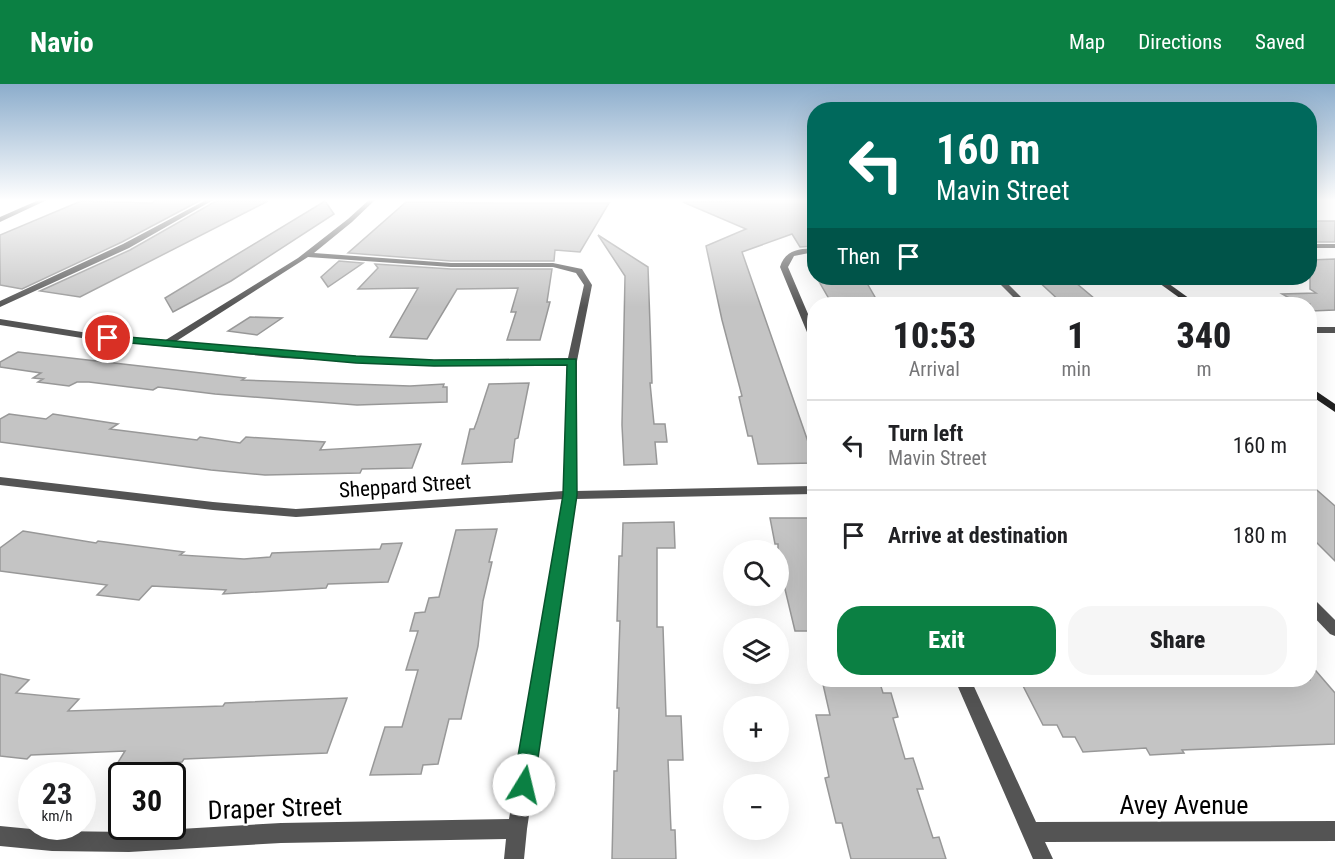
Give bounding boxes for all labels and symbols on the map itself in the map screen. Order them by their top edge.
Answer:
pin [82,312,133,363]
street label: Sheppard Street [338,469,472,503]
position arrow [492,753,556,817]
speed limit sign: 30 [108,762,186,840]
street label: Avey Avenue [1120,790,1248,820]
street label: Draper Street [207,791,343,825]

